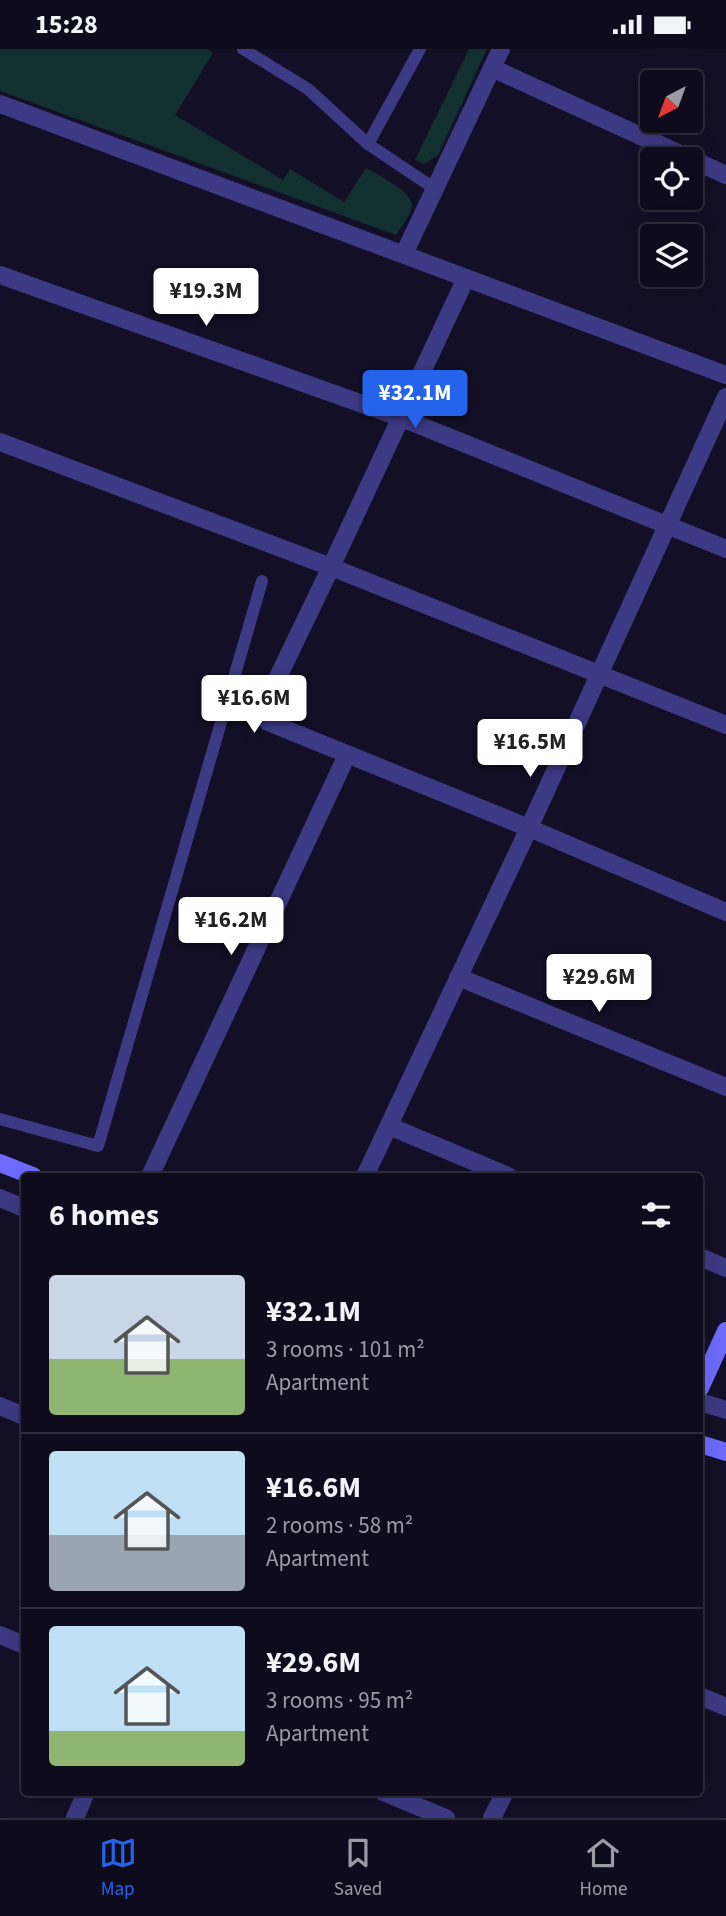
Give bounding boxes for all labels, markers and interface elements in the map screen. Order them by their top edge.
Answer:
text: 15:28 [35,6,98,43]
north arrow [640,70,704,133]
map controls [640,70,703,287]
button: locate [640,147,703,210]
button: layers [640,224,703,287]
pin: ¥19.3M [149,268,263,328]
text: ¥19.3M [169,274,243,307]
pin: ¥32.1M [358,371,472,430]
text: ¥32.1M [378,376,452,409]
pin: ¥16.6M [197,675,311,735]
text: ¥16.6M [217,681,291,714]
pin: ¥16.5M [473,719,587,779]
text: ¥16.5M [493,725,567,758]
pin: ¥16.2M [174,897,288,957]
text: ¥16.2M [194,903,268,936]
pin: ¥29.6M [542,955,656,1014]
text: ¥29.6M [562,960,636,993]
text: 6 homes [49,1194,159,1237]
icon: filters [637,1196,675,1234]
text: ¥32.1M [266,1290,361,1333]
icon: home [105,1303,189,1387]
text: 3 rooms · 101 m² [266,1333,425,1366]
text: Apartment [266,1366,369,1399]
text: ¥16.6M [266,1466,361,1509]
icon: home [105,1479,189,1563]
text: 2 rooms · 58 m² [266,1509,413,1542]
text: Apartment [266,1542,369,1575]
text: ¥29.6M [266,1641,361,1684]
icon: home [105,1654,189,1738]
text: 3 rooms · 95 m² [266,1684,413,1717]
text: Apartment [266,1717,369,1750]
tab: Map [99,1834,137,1903]
tab: Saved [334,1834,382,1903]
tab: Home [580,1834,627,1903]

